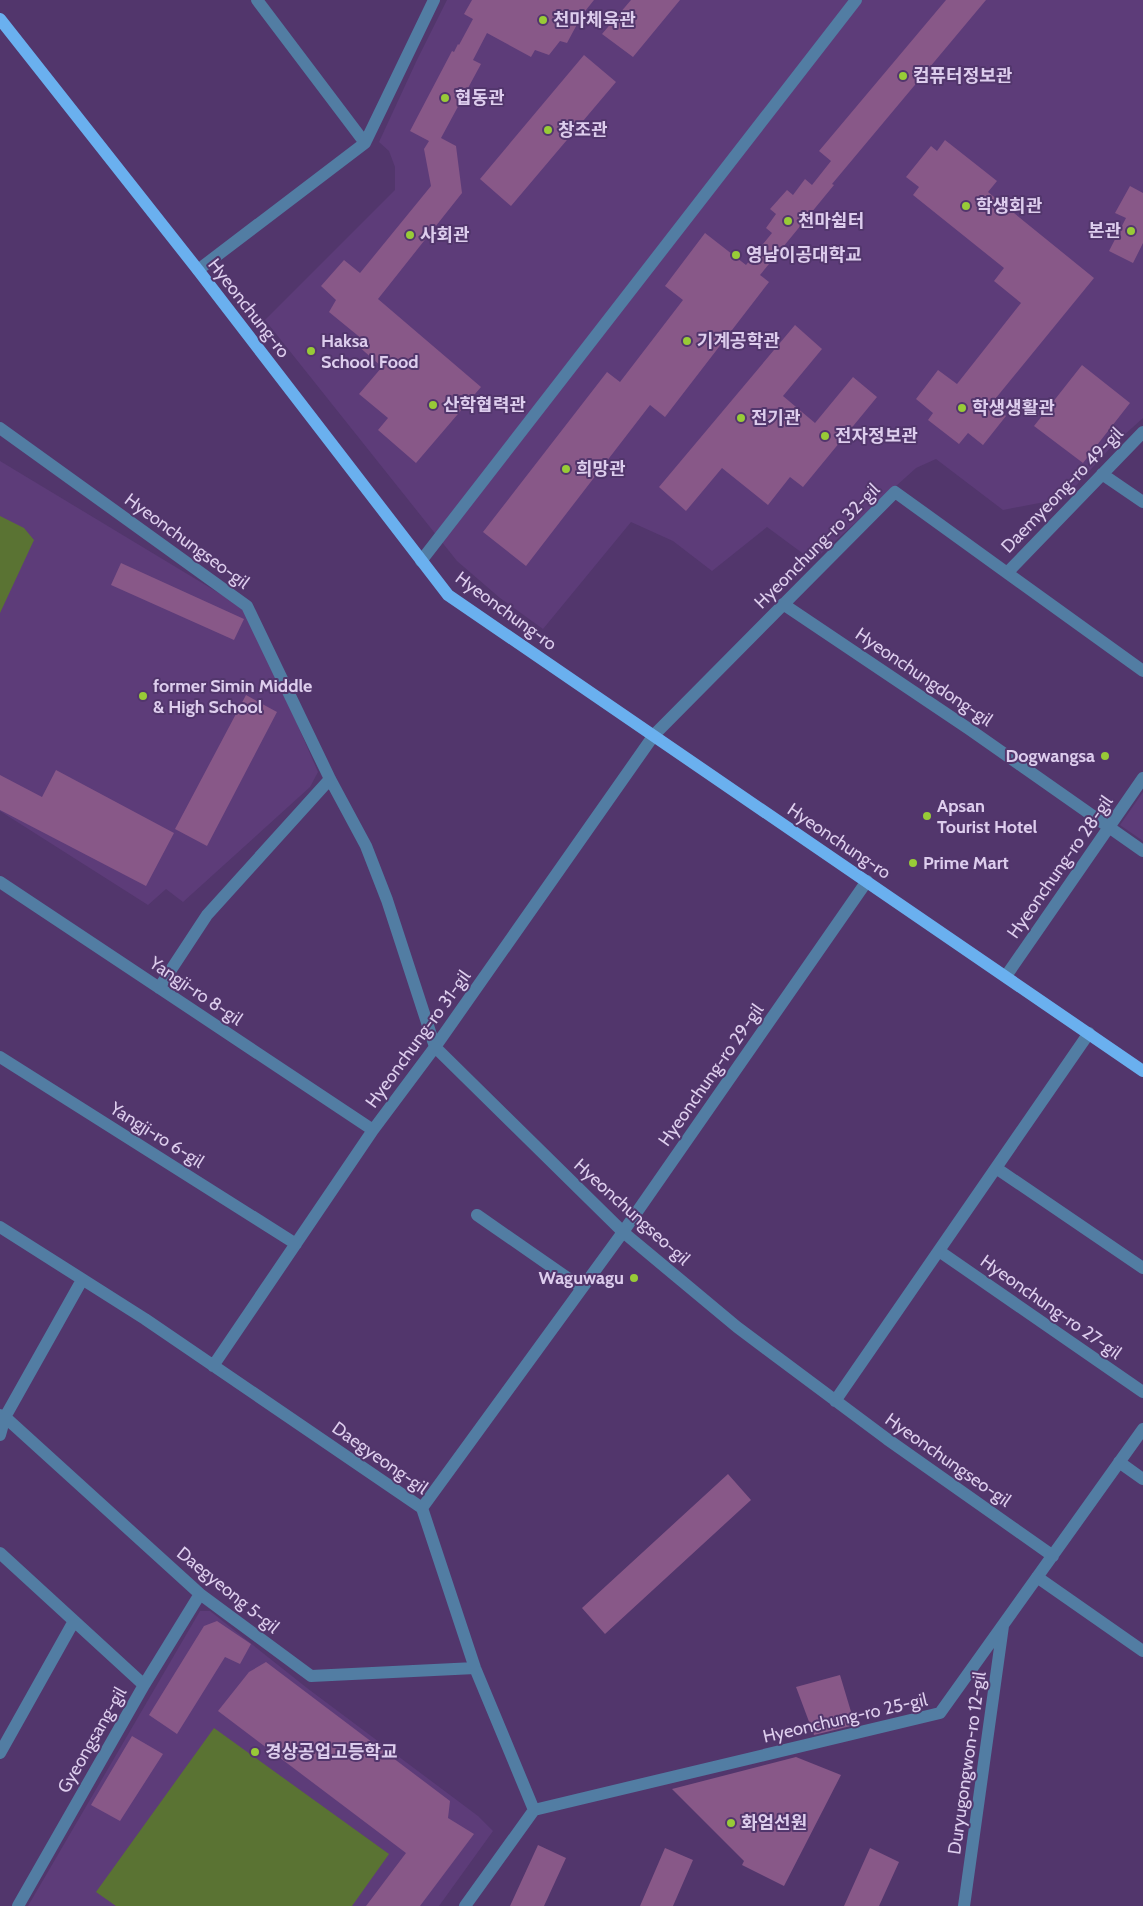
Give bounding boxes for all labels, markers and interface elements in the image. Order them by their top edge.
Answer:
place label: 천마체육관 [553,9,636,31]
marker: 천마체육관 [537,14,549,26]
place label: 컴퓨터정보관 [913,65,1013,87]
marker: 컴퓨터정보관 [897,70,909,82]
place label: 협동관 [455,87,505,109]
marker: 협동관 [439,92,451,104]
place label: 창조관 [558,119,608,141]
marker: 창조관 [542,124,554,136]
place label: 학생회관 [976,195,1043,217]
marker: 학생회관 [960,200,972,212]
place label: 천마쉼터 [798,210,864,232]
marker: 천마쉼터 [782,215,794,227]
place label: 본관 [1088,220,1121,242]
place label: 사회관 [420,224,470,246]
marker: 본관 [1125,225,1137,237]
marker: 사회관 [404,229,416,241]
place label: 영남이공대학교 [746,244,862,266]
marker: 영남이공대학교 [730,249,742,261]
street label: Hyeonchung-ro [203,254,295,362]
place label: Haksa School Food [321,330,418,373]
place label: 기계공학관 [697,330,780,352]
marker: 기계공학관 [681,335,693,347]
marker: Haksa School Food [305,345,317,357]
place label: 산학협력관 [443,394,526,416]
place label: 학생생활관 [972,397,1055,419]
marker: 산학협력관 [427,399,439,411]
marker: 학생생활관 [956,402,968,414]
place label: 전기관 [751,407,801,429]
marker: 전기관 [735,412,747,424]
street label: Daemyeong-ro 49-gil [996,422,1128,557]
place label: 전자정보관 [835,425,918,447]
marker: 전자정보관 [819,430,831,442]
place label: 희망관 [576,458,626,480]
marker: 희망관 [560,463,572,475]
street label: Hyeonchung-ro 32-gil [750,478,885,613]
street label: Hyeonchungseo-gil [120,488,254,594]
street label: Hyeonchung-ro [451,567,561,655]
street label: Hyeonchungdong-gil [851,623,997,732]
place label: former Simin Middle & High School [153,675,312,718]
marker: former Simin Middle & High School [137,690,149,702]
place label: Dogwangsa [1005,745,1095,767]
marker: Dogwangsa [1099,750,1111,762]
street label: Hyeonchung-ro 28-gil [1002,791,1118,943]
place label: Apsan Tourist Hotel [937,795,1037,838]
street label: Hyeonchung-ro [783,798,895,884]
marker: Apsan Tourist Hotel [921,810,933,822]
place label: Prime Mart [923,852,1009,874]
marker: Prime Mart [907,857,919,869]
street label: Yangji-ro 8-gil [144,951,247,1031]
street label: Hyeonchung-ro 31-gil [361,965,476,1112]
street label: Hyeonchung-ro 29-gil [654,999,769,1150]
street label: Yangji-ro 6-gil [105,1097,209,1173]
street label: Hyeonchungseo-gil [569,1154,695,1270]
street label: Hyeonchung-ro 27-gil [976,1250,1126,1364]
place label: Waguwagu [538,1267,624,1289]
marker: Waguwagu [628,1272,640,1284]
street label: Hyeonchungseo-gil [881,1408,1016,1512]
street label: Daegyeong-gil [328,1417,433,1500]
street label: Daegyeong 5-gil [172,1542,284,1639]
street label: Duryugongwon-ro 12-gil [943,1669,991,1856]
street label: Gyeongsang-gil [53,1682,132,1797]
street label: Hyeonchung-ro 25-gil [761,1688,930,1748]
place label: 경상공업고등학교 [265,1741,397,1763]
marker: 경상공업고등학교 [249,1746,261,1758]
place label: 화엄선원 [741,1812,807,1834]
marker: 화엄선원 [725,1817,737,1829]

